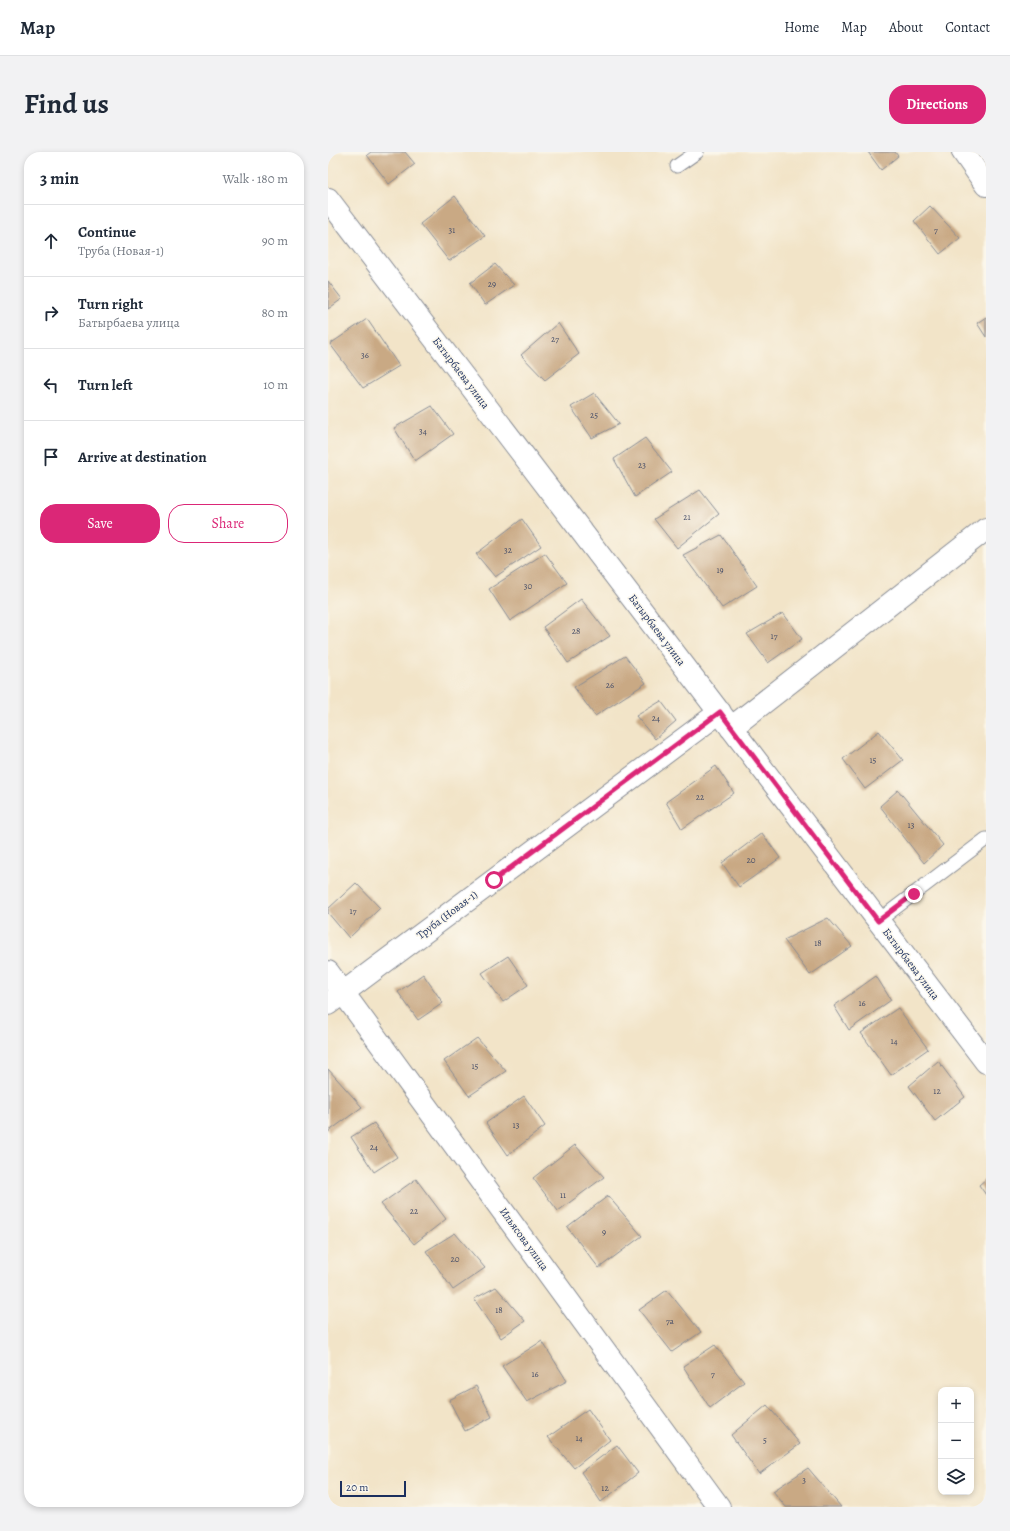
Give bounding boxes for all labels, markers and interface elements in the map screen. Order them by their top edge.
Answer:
text: Map [20,15,55,41]
text: Home [784,18,819,37]
text: Map [841,18,867,37]
text: About [889,18,923,37]
text: Contact [945,18,990,37]
text: Find us [24,85,109,123]
button: Directions [889,85,986,124]
text: 3 min [40,167,79,190]
text: Walk · 180 m [222,170,288,187]
text: Continue [78,222,136,242]
house number: 31 [449,224,455,236]
house number: 7 [934,224,938,236]
icon: ahead [40,230,62,252]
text: 90 m [262,232,288,249]
text: Труба (Новая-1) [78,242,164,259]
house number: 29 [488,278,496,290]
text: Turn right [78,294,143,314]
icon: right [40,302,62,324]
text: 80 m [261,304,288,321]
text: Батырбаева улица [78,314,180,331]
house number: 27 [551,333,559,345]
street label: Батырбаева улица [429,334,493,413]
house number: 36 [361,349,369,361]
icon: left [40,374,62,396]
text: Turn left [78,375,133,395]
text: 10 m [263,376,288,393]
house number: 25 [590,409,598,421]
house number: 34 [419,425,427,437]
icon: arrive [40,446,62,468]
text: Arrive at destination [78,447,207,467]
house number: 23 [638,459,646,471]
button: Save [40,504,160,543]
button: Share [168,504,288,543]
house number: 21 [683,511,691,523]
house number: 32 [504,544,513,556]
house number: 19 [716,564,724,576]
house number: 30 [524,580,532,592]
street label: Батырбаева улица [625,591,689,670]
house number: 28 [572,625,580,637]
house number: 17 [771,630,778,642]
house number: 26 [606,679,614,691]
house number: 24 [652,712,660,724]
house number: 15 [870,754,877,766]
house number: 22 [696,791,705,803]
house number: 13 [908,819,915,831]
house number: 20 [746,854,756,866]
route start [485,871,503,889]
route end [905,885,923,903]
street label: Труба (Новая-1) [414,887,480,943]
house number: 17 [350,905,357,917]
street label: Батырбаева улица [879,925,943,1004]
house number: 18 [814,937,822,949]
house number: 16 [858,997,866,1009]
house number: 14 [890,1035,898,1047]
house number: 15 [472,1060,479,1072]
house number: 12 [933,1085,941,1097]
house number: 13 [513,1119,520,1131]
house number: 24 [370,1141,378,1153]
house number: 11 [560,1189,566,1201]
street label: Ильясова улица [496,1204,553,1274]
house number: 22 [410,1205,419,1217]
house number: 9 [602,1226,606,1238]
house number: 20 [450,1253,460,1265]
house number: 18 [495,1304,503,1316]
house number: 7а [666,1315,675,1327]
house number: 16 [531,1368,539,1380]
house number: 7 [711,1368,715,1380]
map controls [938,1387,974,1495]
button: + [938,1387,974,1423]
button: − [938,1423,974,1459]
house number: 14 [575,1432,583,1444]
house number: 5 [763,1434,767,1446]
button: layers [938,1459,974,1495]
house number: 3 [802,1474,806,1486]
scale bar [340,1479,406,1498]
text: 20 m [346,1480,368,1495]
house number: 12 [601,1482,609,1494]

